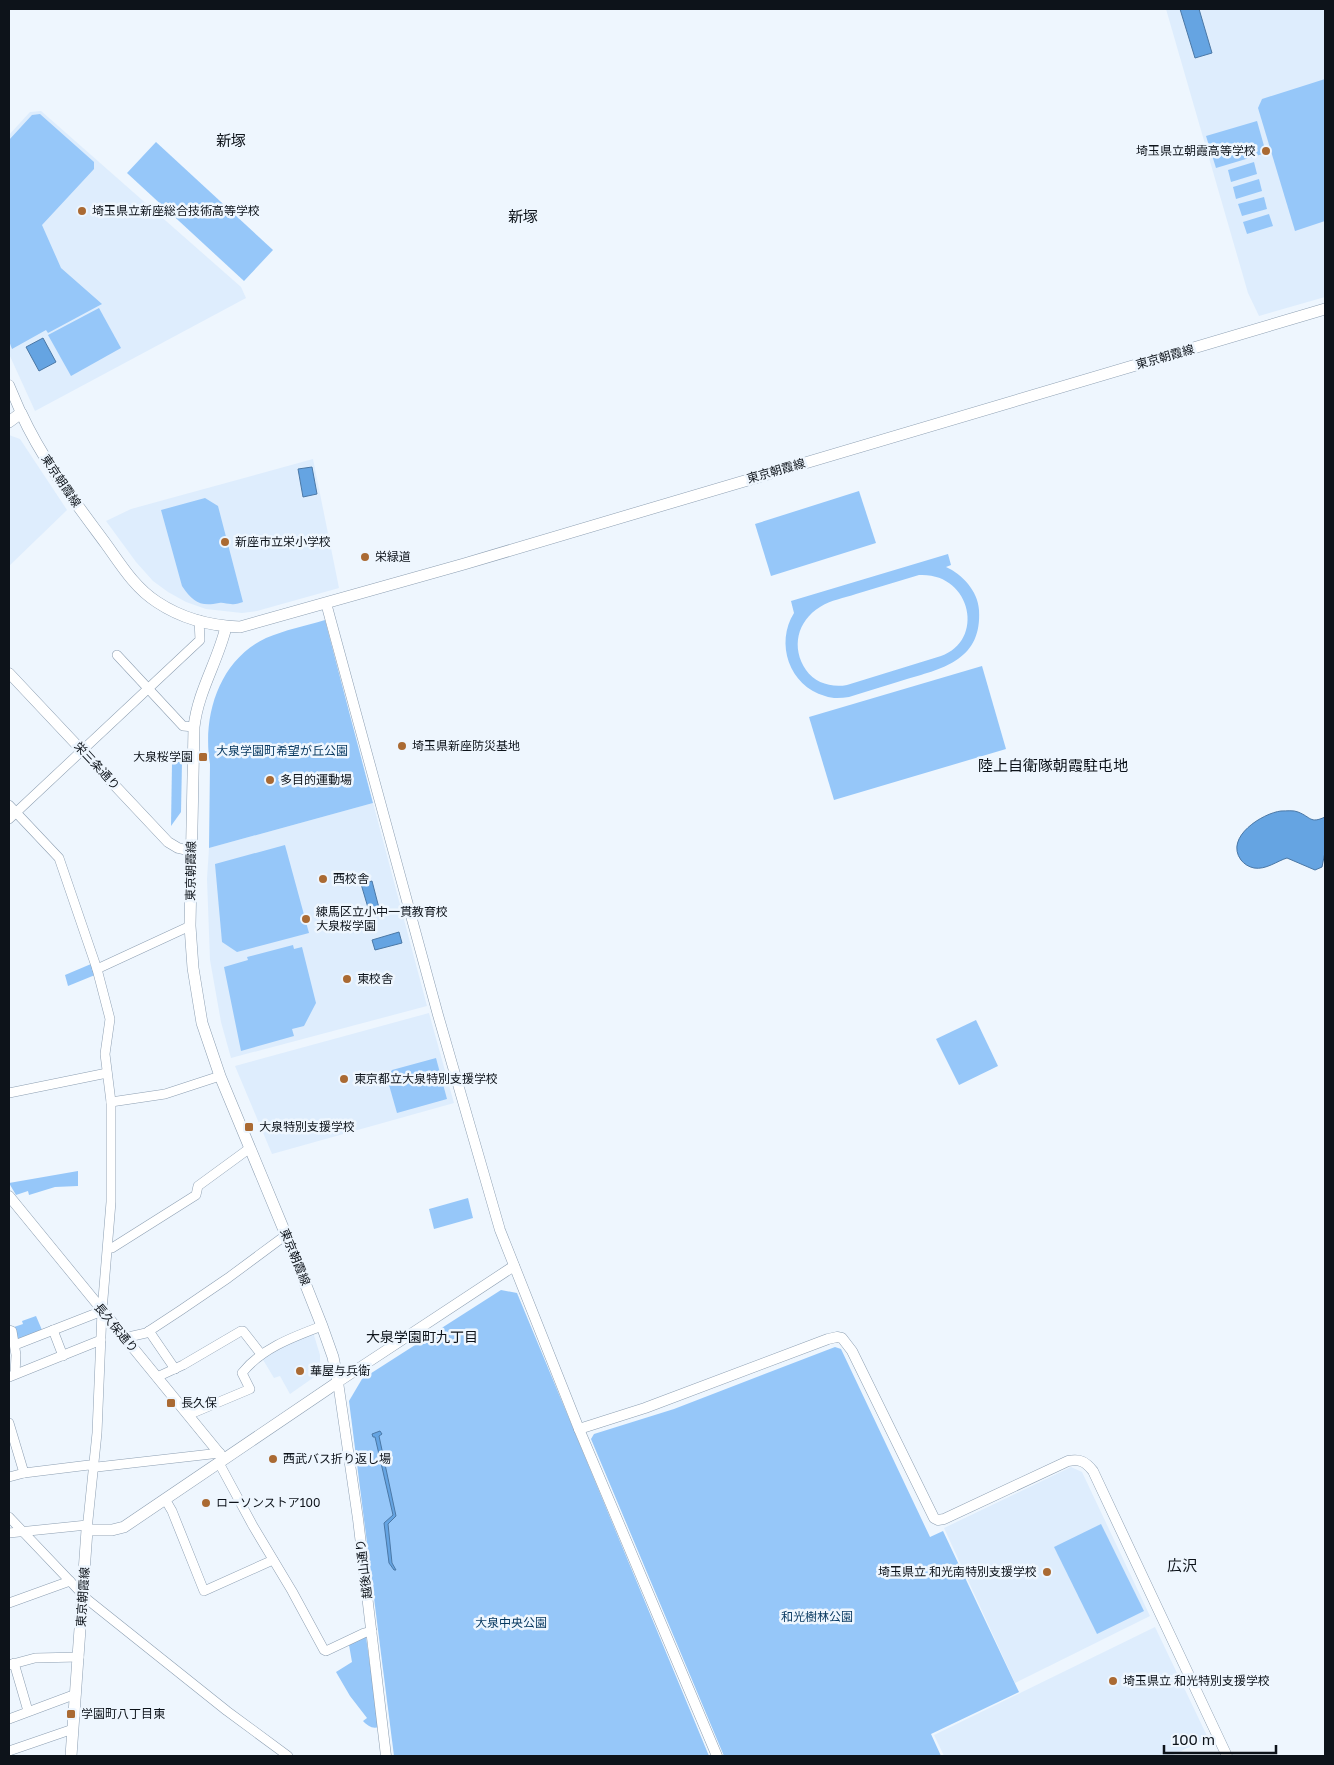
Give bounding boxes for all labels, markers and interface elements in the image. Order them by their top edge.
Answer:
district label: 新塚 [216,131,246,149]
place label: 埼玉県立朝霞高等学校 [1136,143,1256,158]
marker: 埼玉県立朝霞高等学校 [1260,145,1272,157]
place label: 埼玉県立新座総合技術高等学校 [92,203,260,218]
marker: 埼玉県立新座総合技術高等学校 [76,205,88,217]
district label: 新塚 [508,207,538,225]
street label: 東京朝霞線 [1134,341,1196,372]
street label: 東京朝霞線 [38,452,84,510]
street label: 東京朝霞線 [745,455,807,486]
place label: 新座市立栄小学校 [235,534,331,549]
marker: 新座市立栄小学校 [219,536,231,548]
place label: 栄緑道 [375,549,411,564]
marker: 栄緑道 [359,551,371,563]
place label: 埼玉県新座防災基地 [412,738,520,753]
street label: 栄三条通り [71,739,123,793]
marker: 埼玉県新座防災基地 [396,740,408,752]
park label: 大泉学園町希望が丘公園 [216,743,348,758]
place label: 大泉桜学園 [133,749,193,764]
marker: 大泉桜学園 [197,751,209,763]
district label: 陸上自衛隊朝霞駐屯地 [978,756,1128,774]
place label: 多目的運動場 [280,772,352,787]
marker: 多目的運動場 [264,774,276,786]
street label: 東京朝霞線 [182,841,199,901]
place label: 西校舎 [333,871,369,886]
marker: 西校舎 [317,873,329,885]
place label: 練馬区立小中一貫教育校 大泉桜学園 [316,904,448,933]
marker: 練馬区立小中一貫教育校 大泉桜学園 [300,913,312,925]
place label: 東校舎 [357,971,393,986]
marker: 東校舎 [341,973,353,985]
place label: 東京都立大泉特別支援学校 [354,1071,498,1086]
marker: 東京都立大泉特別支援学校 [338,1073,350,1085]
place label: 大泉特別支援学校 [259,1119,355,1134]
marker: 大泉特別支援学校 [243,1121,255,1133]
street label: 東京朝霞線 [277,1226,314,1287]
street label: 長久保通り [91,1300,141,1355]
district label: 大泉学園町九丁目 [366,1328,478,1345]
place label: 華屋与兵衛 [310,1363,370,1378]
marker: 華屋与兵衛 [294,1365,306,1377]
place label: 長久保 [181,1395,217,1410]
marker: 長久保 [165,1397,177,1409]
place label: 西武バス折り返し場 [283,1451,391,1466]
marker: 西武バス折り返し場 [267,1453,279,1465]
place label: ローソンストア100 [216,1495,320,1510]
marker: ローソンストア100 [200,1497,212,1509]
street label: 越後山通り [352,1538,375,1600]
district label: 広沢 [1167,1556,1197,1574]
place label: 埼玉県立 和光南特別支援学校 [878,1564,1037,1579]
marker: 埼玉県立 和光南特別支援学校 [1041,1566,1053,1578]
street label: 東京朝霞線 [73,1567,92,1627]
park label: 和光樹林公園 [781,1609,853,1624]
park label: 大泉中央公園 [475,1615,547,1630]
place label: 埼玉県立 和光特別支援学校 [1123,1673,1270,1688]
marker: 埼玉県立 和光特別支援学校 [1107,1675,1119,1687]
place label: 学園町八丁目東 [81,1706,165,1721]
marker: 学園町八丁目東 [65,1708,77,1720]
scale bar [1164,1722,1276,1754]
text: 100 m [1172,1730,1215,1748]

